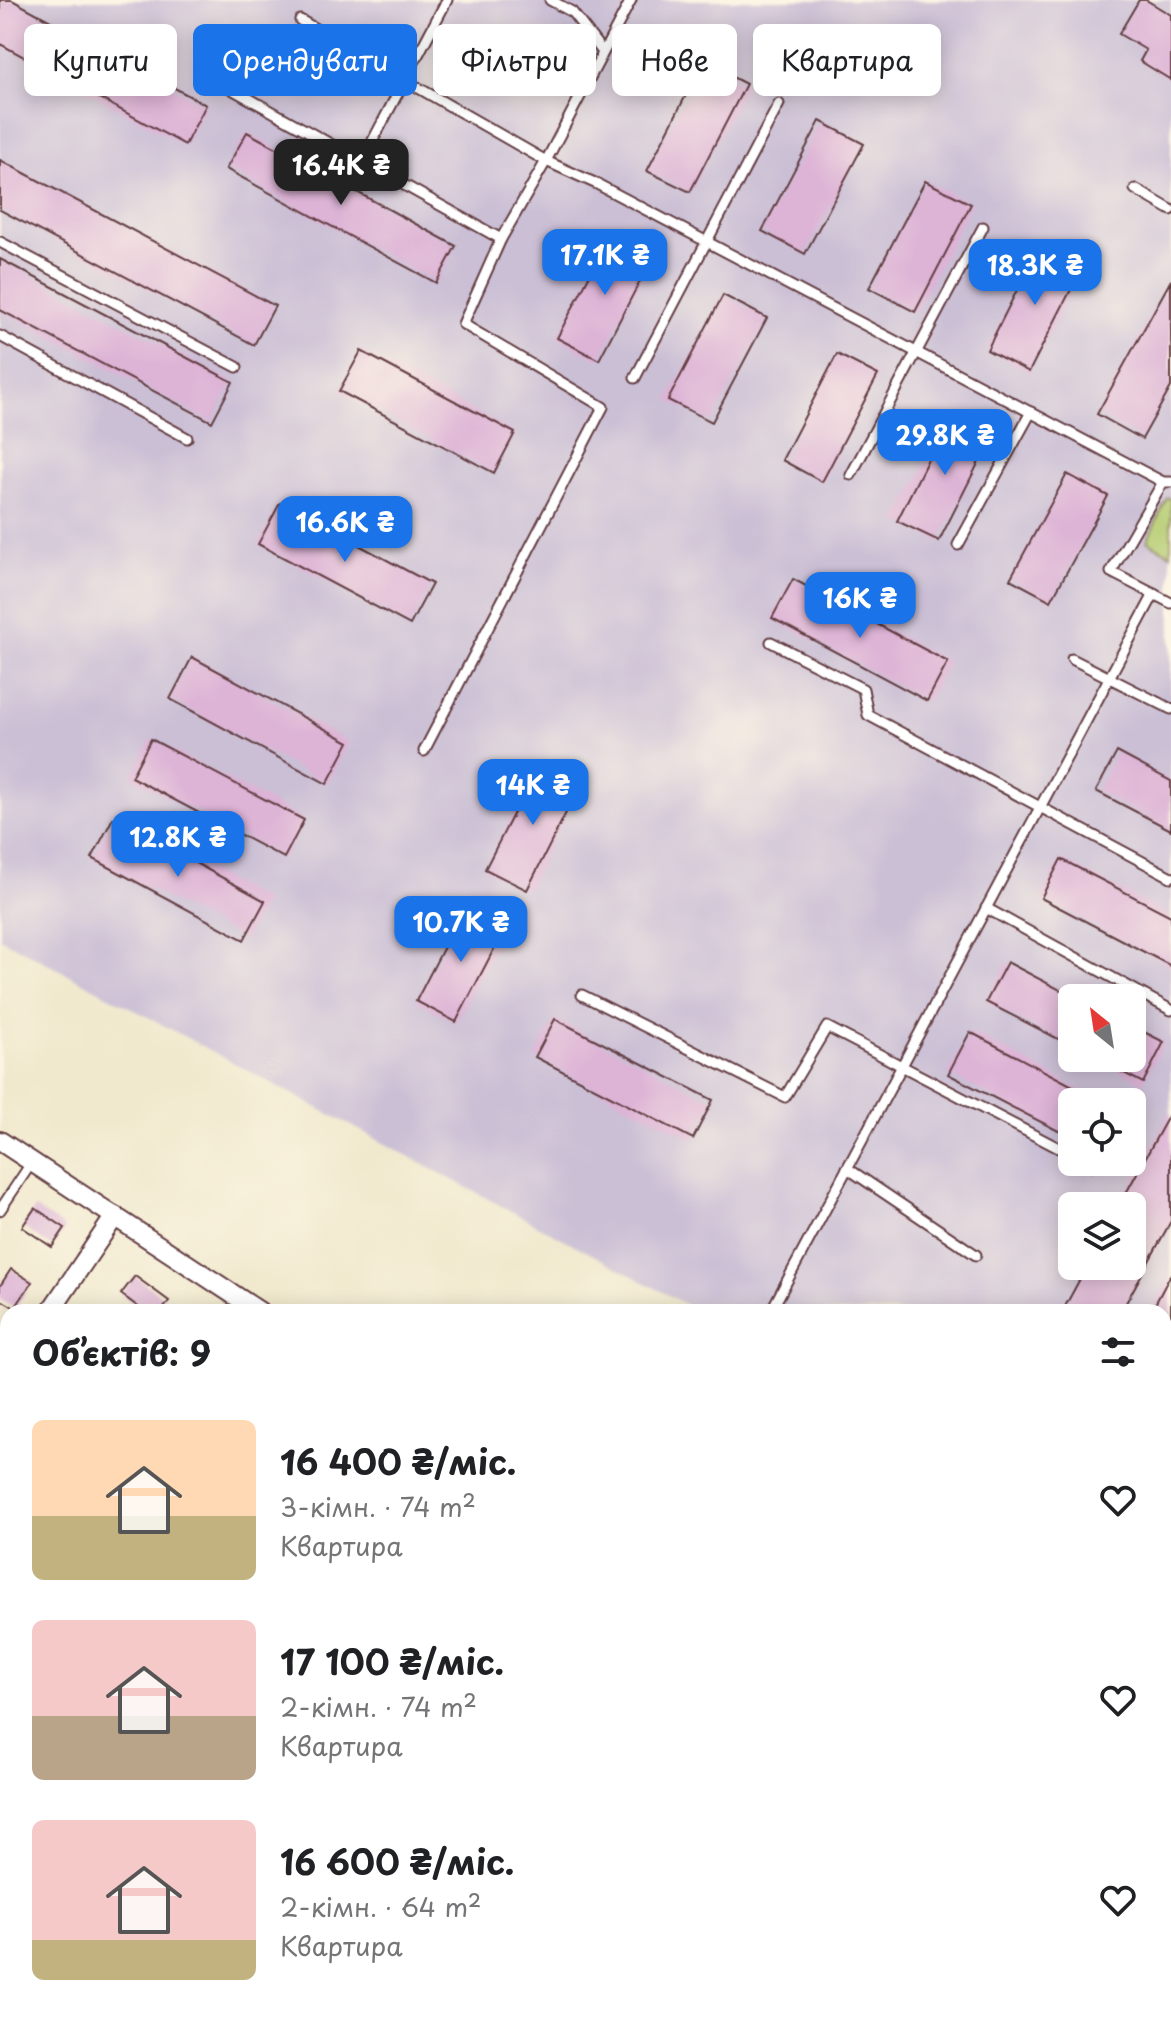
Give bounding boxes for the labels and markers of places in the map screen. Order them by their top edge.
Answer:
pin: 16.4K ₴ [267,139,415,207]
pin: 17.1K ₴ [531,229,679,297]
pin: 18.3K ₴ [961,239,1109,307]
pin: 29.8K ₴ [871,409,1019,477]
pin: 16.6K ₴ [271,496,419,564]
pin: 16K ₴ [804,572,916,640]
pin: 14K ₴ [477,759,589,827]
pin: 12.8K ₴ [104,811,252,879]
pin: 10.7K ₴ [387,896,535,964]

